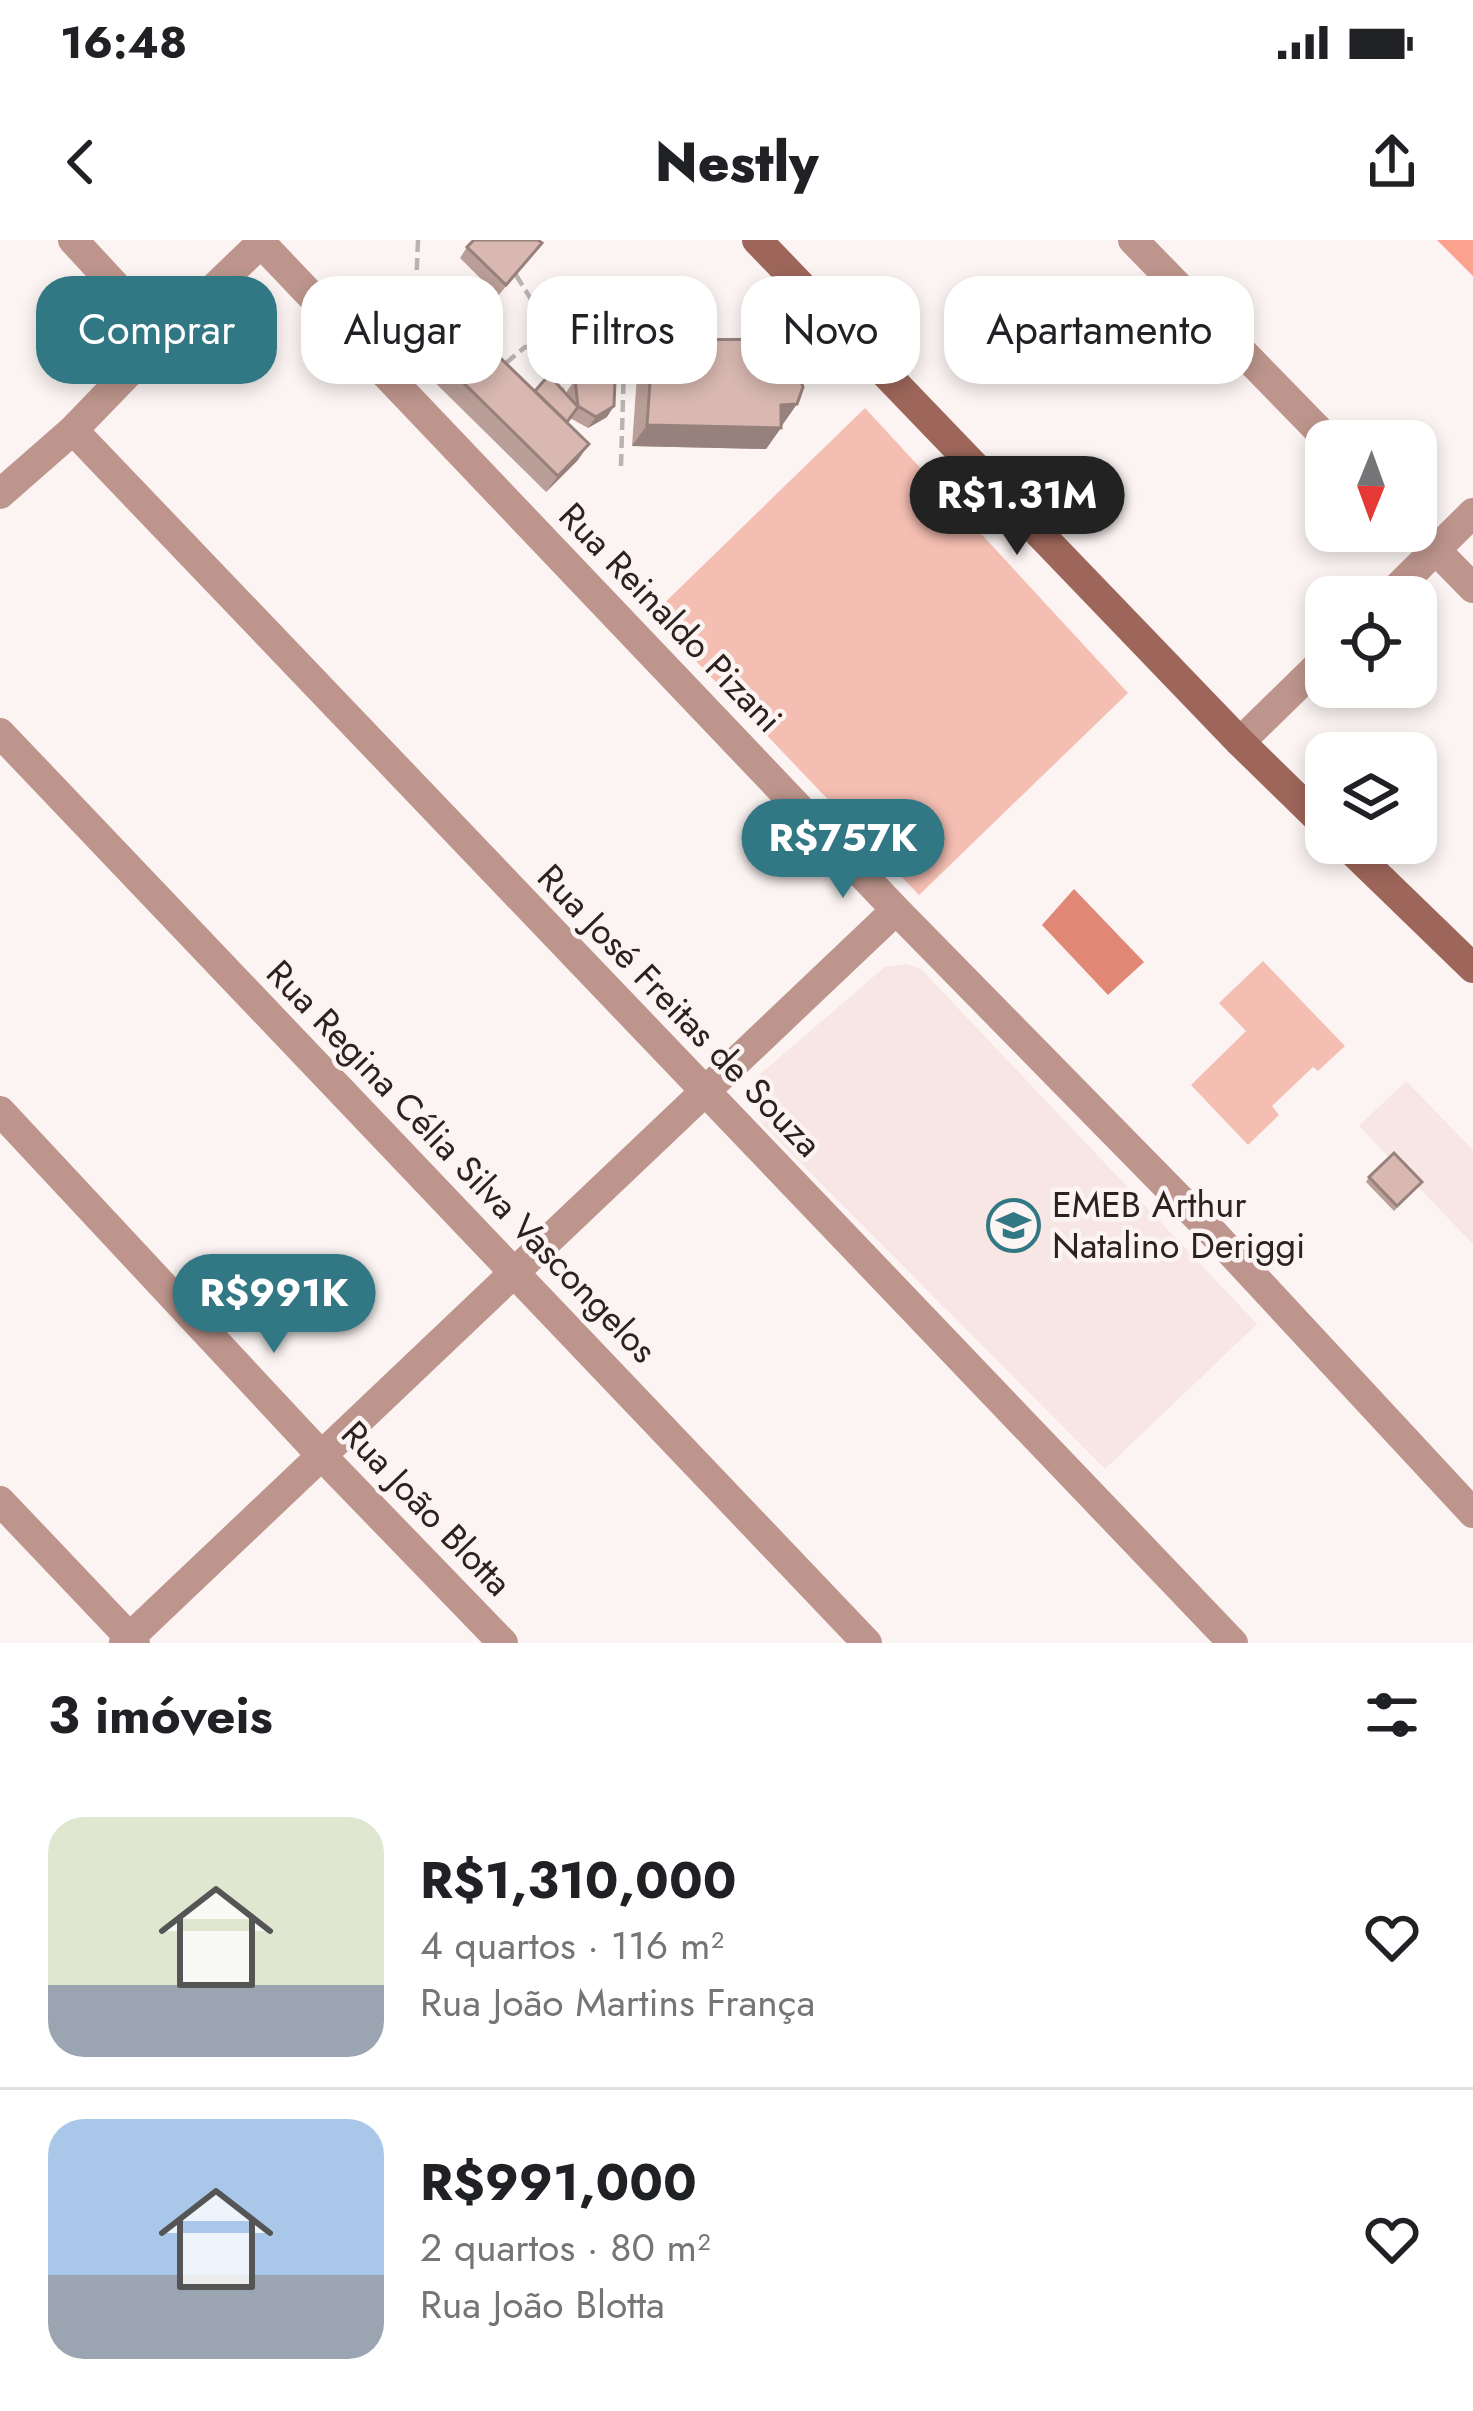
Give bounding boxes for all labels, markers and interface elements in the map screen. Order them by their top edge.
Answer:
text: 16:48 [60,10,187,75]
text: Nestly [655,123,818,201]
icon: back [48,129,114,195]
icon: share [1359,129,1425,195]
chip: Comprar [36,276,277,384]
chip: Alugar [301,276,503,384]
chip: Filtros [527,276,717,384]
chip: Novo [741,276,920,384]
chip: Apartamento [944,276,1254,384]
north arrow [1305,420,1437,552]
map controls [1305,420,1437,864]
pin: R$1.31M [906,456,1128,558]
text: R$1.31M [937,466,1097,523]
street label: Rua Reinaldo Pizani [547,490,795,744]
button: locate [1305,576,1437,708]
button: layers [1305,732,1437,864]
pin: R$757K [745,799,941,901]
text: R$757K [769,809,917,866]
street label: Rua José Freitas de Souza [526,852,834,1168]
street label: Rua Regina Célia Silva Vascongelos [255,948,669,1374]
place label: EMEB Arthur Natalino Deriggi [1052,1178,1305,1271]
school or university icon: EMEB Arthur Natalino Deriggi [985,1197,1041,1253]
pin: R$991K [176,1254,372,1356]
text: R$991K [200,1264,348,1321]
street label: Rua João Blotta [330,1409,524,1607]
text: 3 imóveis [48,1678,273,1752]
icon: filters [1359,1682,1425,1748]
text: R$1,310,000 [420,1843,736,1917]
icon: home [144,1865,288,2009]
icon: heart [1359,1904,1425,1970]
text: 4 quartos · 116 m² [420,1917,724,1974]
text: Rua João Martins França [420,1974,815,2031]
text: R$991,000 [420,2145,697,2219]
icon: home [144,2167,288,2311]
icon: heart [1359,2206,1425,2272]
text: 2 quartos · 80 m² [420,2219,711,2276]
text: Rua João Blotta [420,2276,665,2333]

